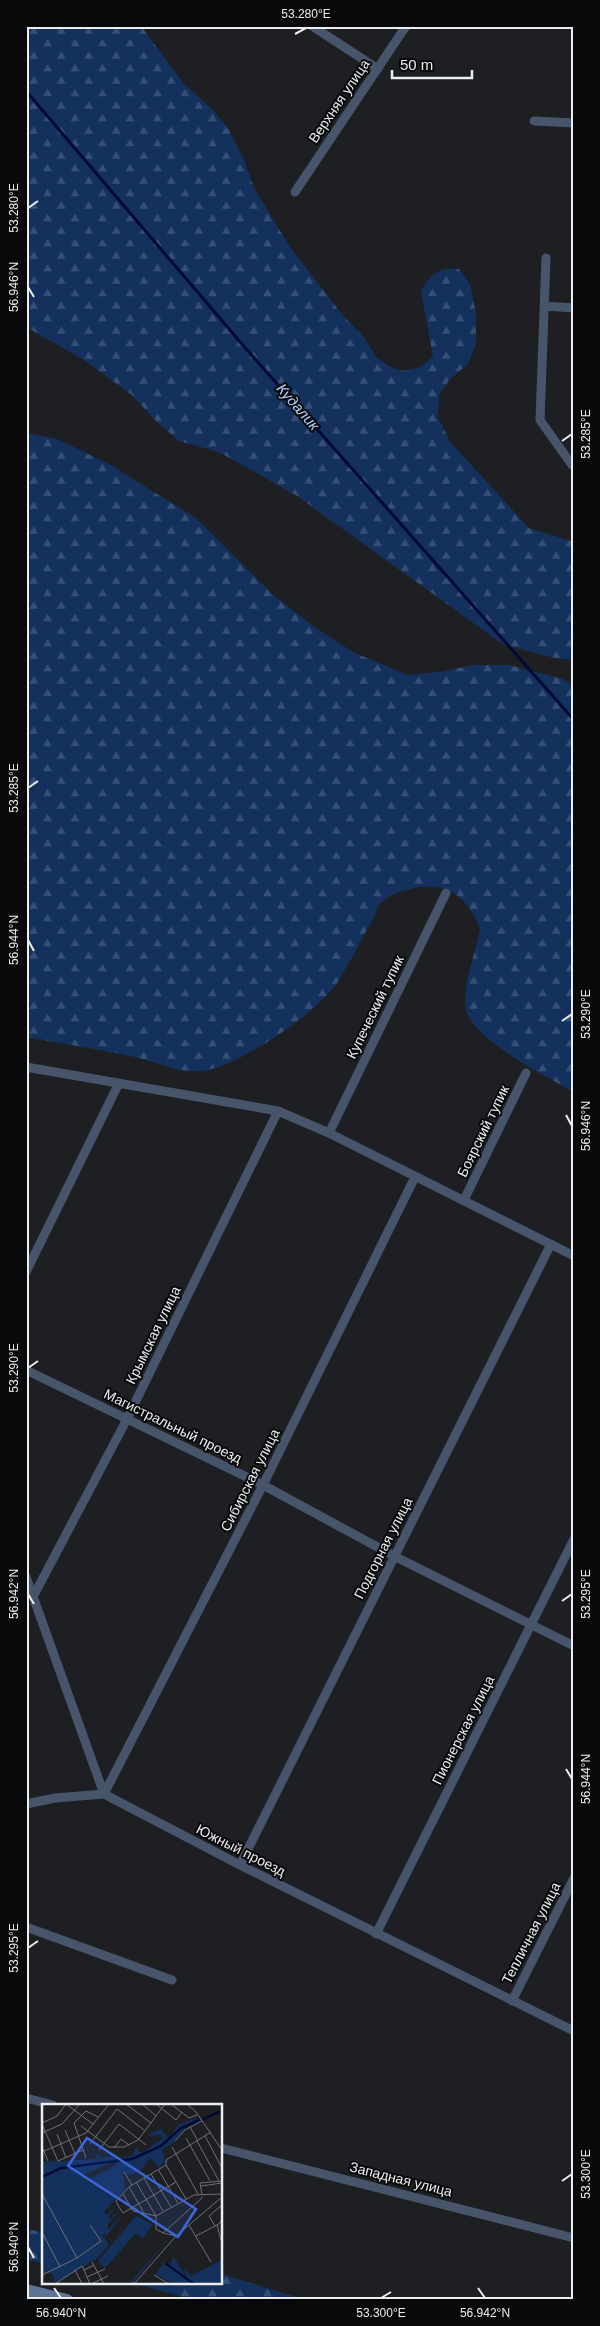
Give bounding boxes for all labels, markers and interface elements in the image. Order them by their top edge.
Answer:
text: 53.280°E [281,7,331,21]
scale bar [392,48,472,80]
street label: Верхняя улица [305,56,373,146]
text: 50 m [400,56,433,73]
text: 53.280°E [7,183,21,233]
text: 56.946°N [7,262,21,312]
water label: Кудалик [273,380,324,434]
text: 53.285°E [579,409,593,459]
text: 53.285°E [7,763,21,813]
text: 56.944°N [7,915,21,965]
street label: Купеческий тупик [343,952,407,1061]
text: 53.290°E [579,989,593,1039]
street label: Боярский тупик [454,1082,513,1179]
text: 56.946°N [579,1101,593,1151]
street label: Крымская улица [122,1283,184,1387]
text: 53.290°E [7,1343,21,1393]
street label: Магистральный проезд [101,1386,245,1466]
street label: Сибирская улица [217,1426,283,1534]
street label: Подгорная улица [351,1494,416,1601]
text: 56.942°N [7,1569,21,1619]
text: 53.295°E [579,1569,593,1619]
street label: Пионерская улица [429,1673,497,1787]
text: 56.944°N [579,1754,593,1804]
street label: Южный проезд [194,1821,288,1879]
street label: Тепличная улица [498,1879,564,1986]
text: 53.295°E [7,1923,21,1973]
inset map [42,2104,222,2284]
text: 53.300°E [579,2149,593,2199]
street label: Западная улица [348,2159,454,2200]
text: 56.940°N [7,2222,21,2272]
text: 56.940°N [36,2306,86,2320]
text: 53.300°E [356,2306,406,2320]
text: 56.942°N [460,2306,510,2320]

